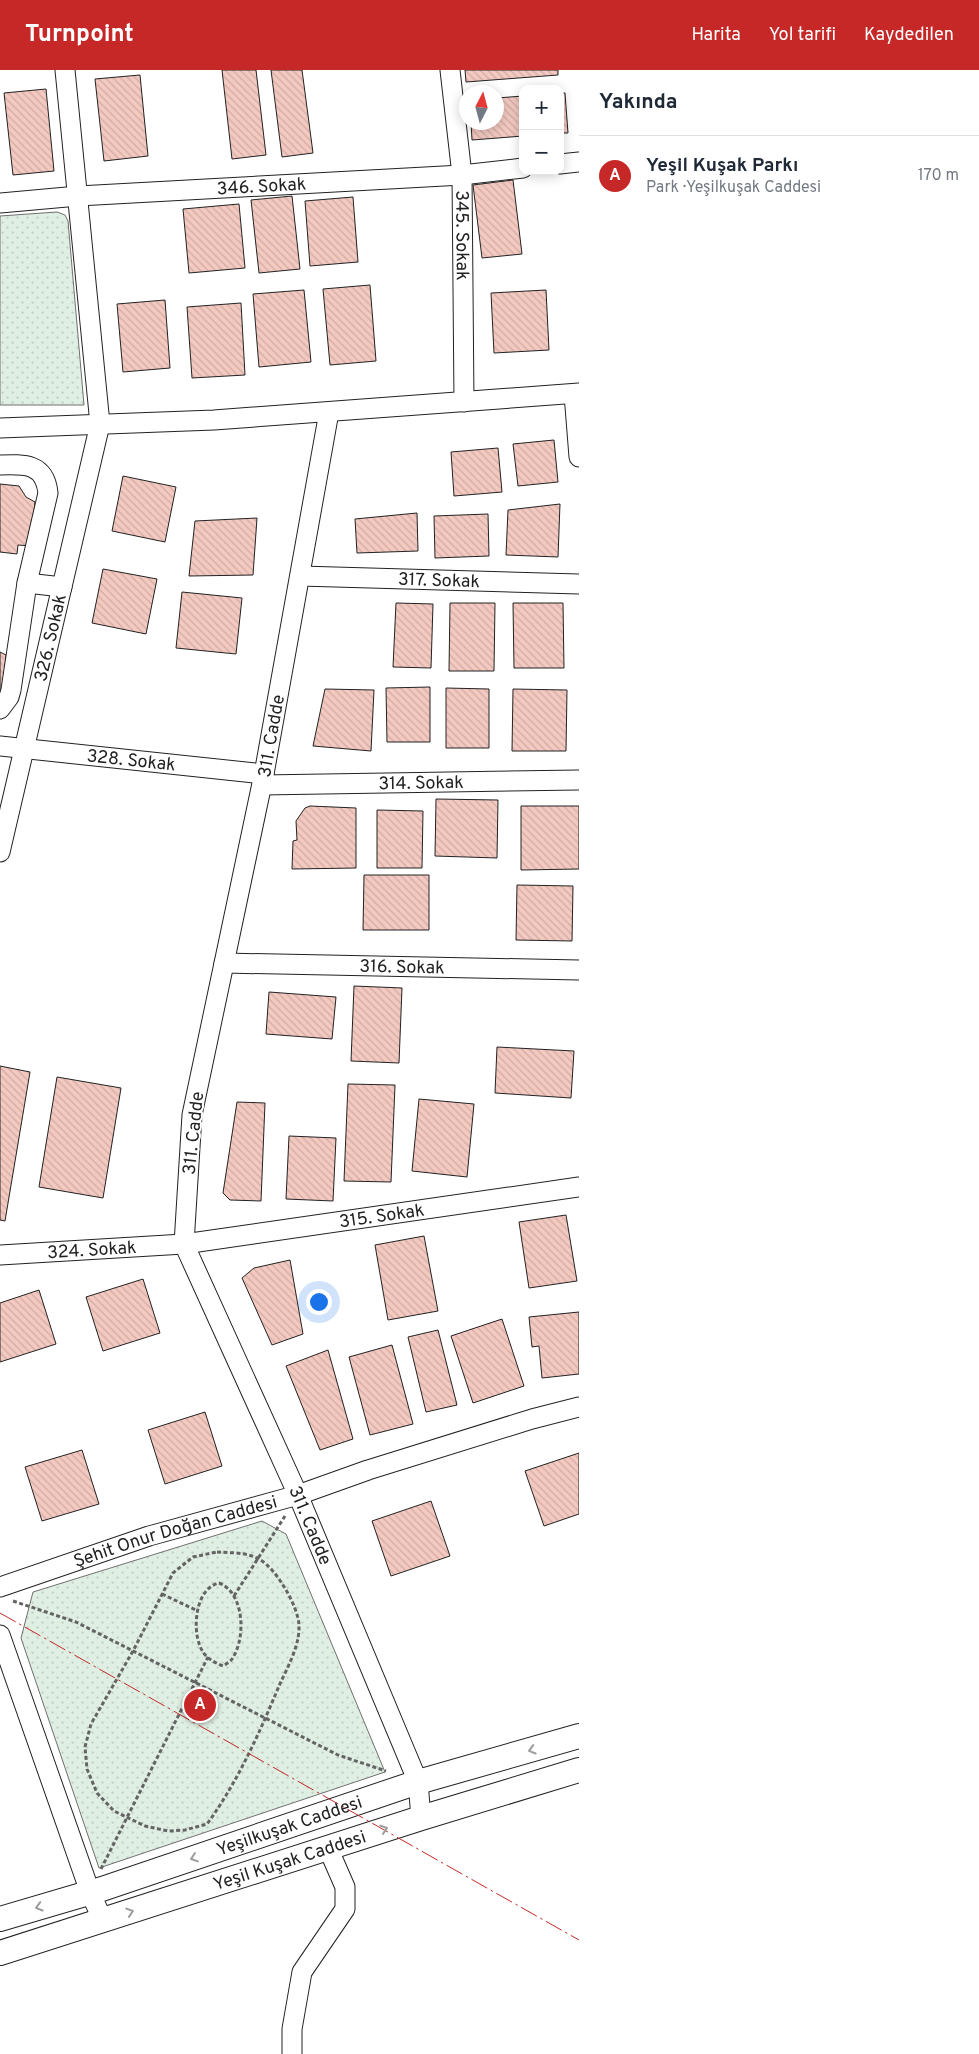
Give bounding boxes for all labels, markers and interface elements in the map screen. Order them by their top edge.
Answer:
text: Turnpoint [25,20,134,50]
text: Harita [691,24,741,47]
text: Yol tarifi [769,24,836,47]
text: Kaydedilen [864,24,954,47]
north arrow [459,85,504,130]
map controls [519,85,564,175]
button: + [519,85,564,130]
text: Yakında [599,89,678,116]
button: − [519,130,564,175]
text: Yeşil Kuşak Parkı [646,154,798,178]
text: A [609,166,621,186]
text: 170 m [918,166,959,186]
street label: 346. Sokak [216,174,307,201]
text: Park · Yeşilkuşak Caddesi [646,178,821,198]
street label: 345. Sokak [449,190,473,281]
street label: 317. Sokak [398,569,480,594]
street label: 326. Sokak [30,592,73,684]
street label: 311. Cadde [254,693,291,779]
street label: 328. Sokak [85,745,177,778]
street label: 314. Sokak [378,772,464,796]
street label: 316. Sokak [359,956,445,980]
street label: 311. Cadde [179,1090,210,1176]
street label: 315. Sokak [338,1199,426,1234]
street label: 324. Sokak [47,1237,137,1265]
your location [306,1289,332,1315]
street label: 311. Cadde [282,1483,336,1569]
street label: Şehit Onur Doğan Caddesi [71,1491,280,1574]
pin: A [184,1686,216,1724]
one-way arrow [528,1744,537,1754]
street label: Yeşilkuşak Caddesi [214,1792,366,1862]
one-way arrow [380,1825,388,1835]
street label: Yeşil Kuşak Caddesi [211,1826,369,1897]
one-way arrow [190,1852,199,1862]
one-way arrow [36,1902,44,1912]
one-way arrow [125,1908,134,1918]

